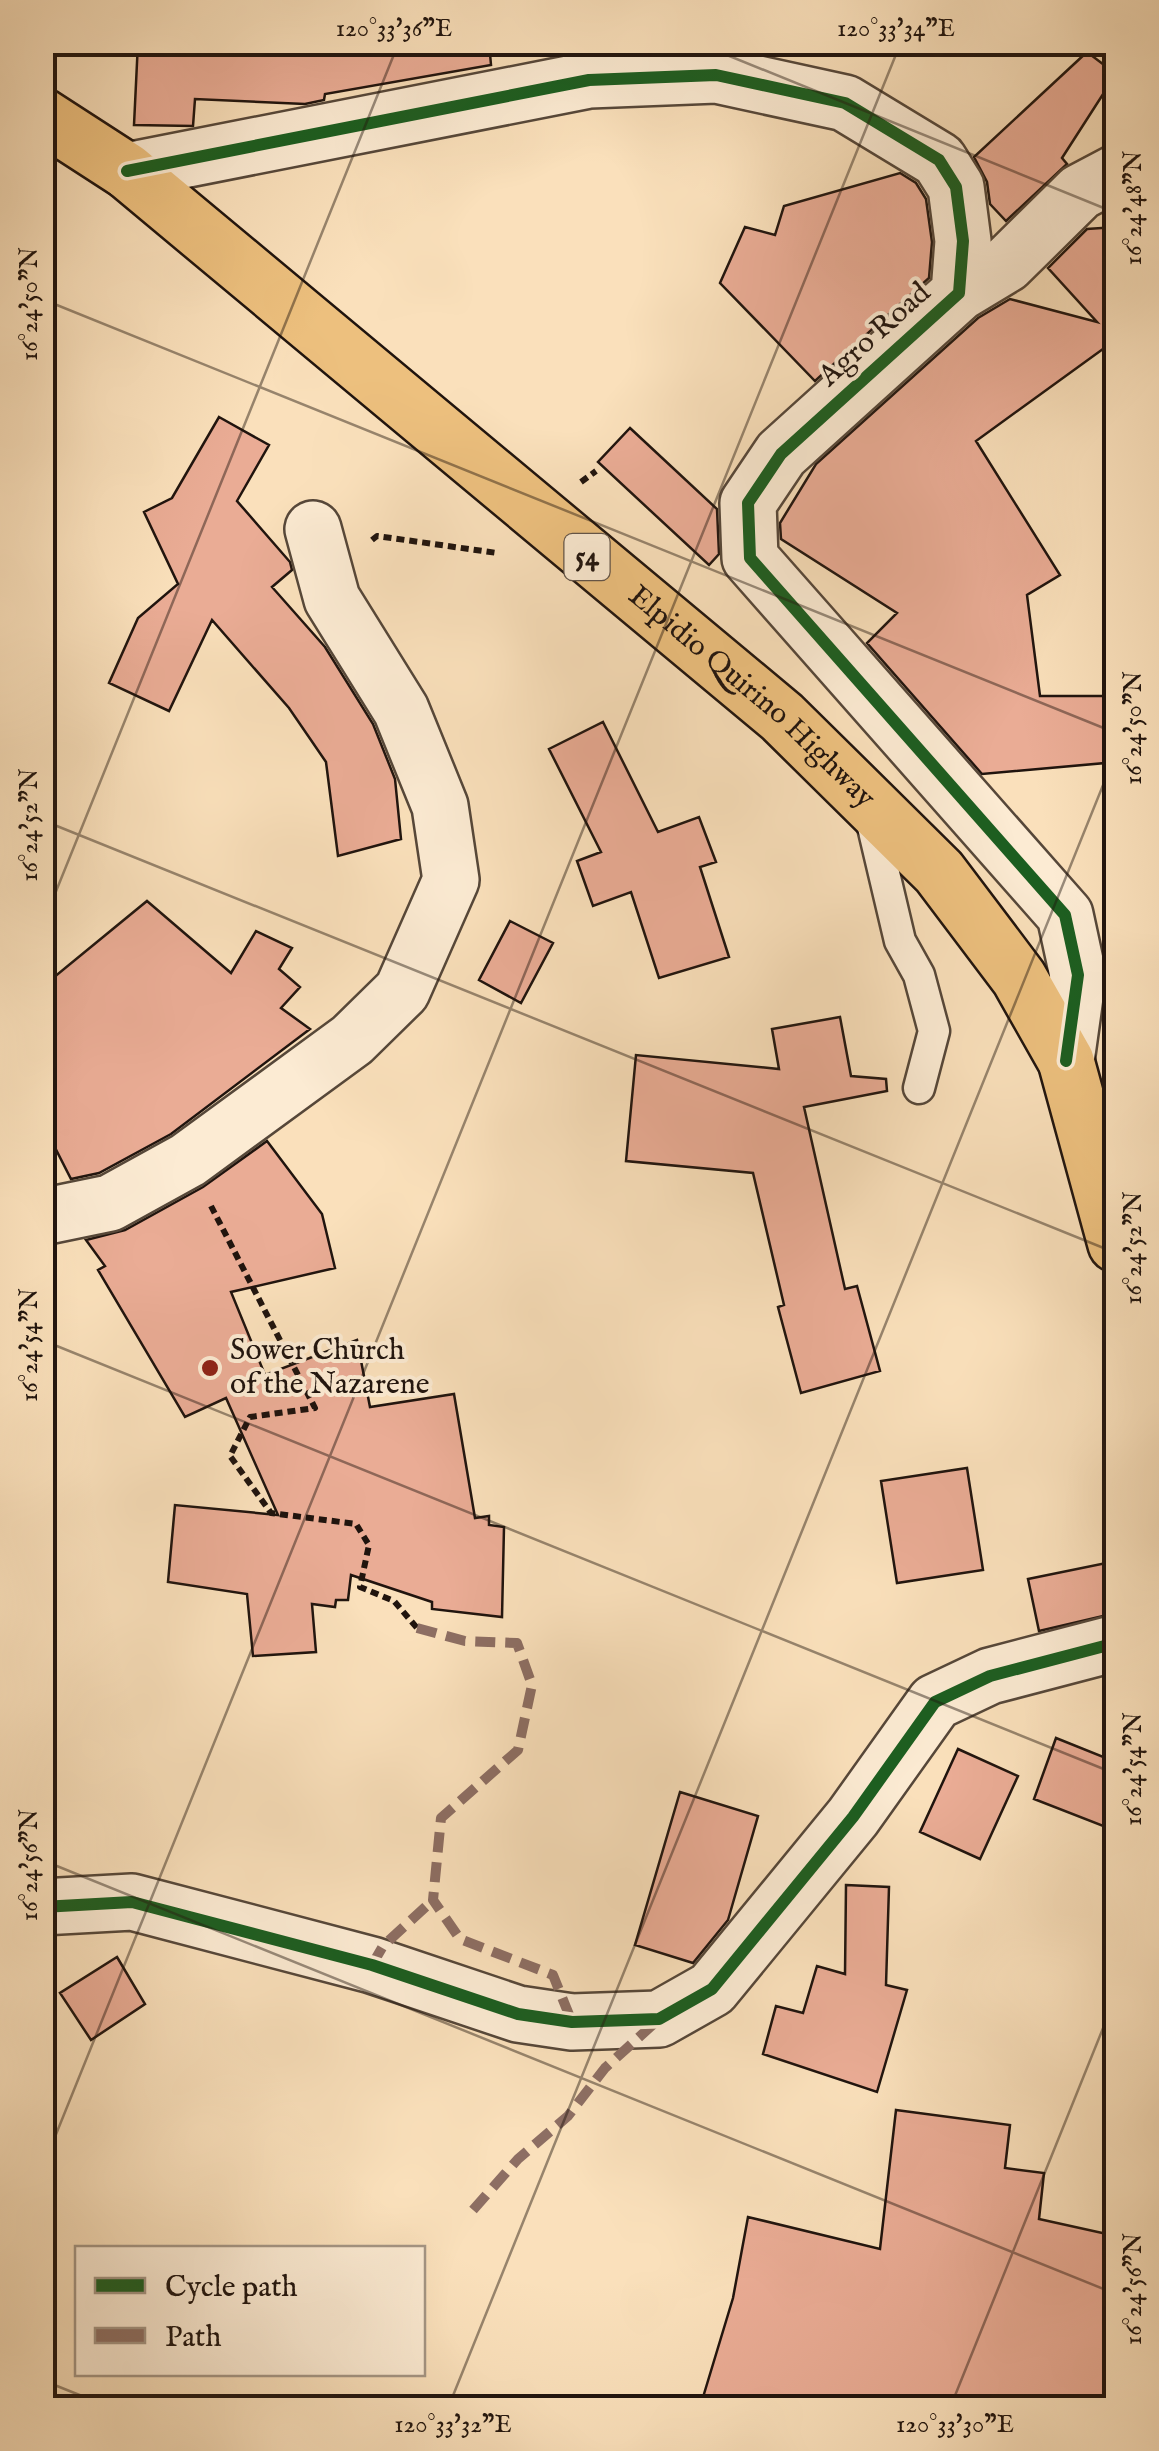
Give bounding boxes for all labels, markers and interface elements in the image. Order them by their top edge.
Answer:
text: 120°33'36"E [336,13,452,45]
text: 120°33'34"E [837,13,955,45]
text: 16°24'48"N [1118,151,1150,265]
text: 16°24'50"N [14,247,46,361]
street label: Agro Road [810,274,940,396]
road number: 54 [564,534,610,580]
street label: Elpidio Quirino Highway [620,577,883,817]
text: 16°24'50"N [1118,671,1150,785]
text: 16°24'52"N [14,768,46,882]
text: 16°24'52"N [1118,1191,1150,1305]
text: 16°24'54"N [14,1288,46,1402]
place label: Sower Church of the Nazarene [230,1332,429,1404]
marker: Sower Church of the Nazarene [199,1357,221,1379]
text: 16°24'54"N [1118,1712,1150,1826]
text: 16°24'56"N [14,1809,46,1921]
text: 16°24'56"N [1118,2233,1150,2345]
legend [75,2246,425,2376]
text: Cycle path [165,2269,298,2307]
text: Path [165,2319,221,2357]
text: 120°33'32"E [394,2409,512,2441]
text: 120°33'30"E [896,2409,1014,2441]

